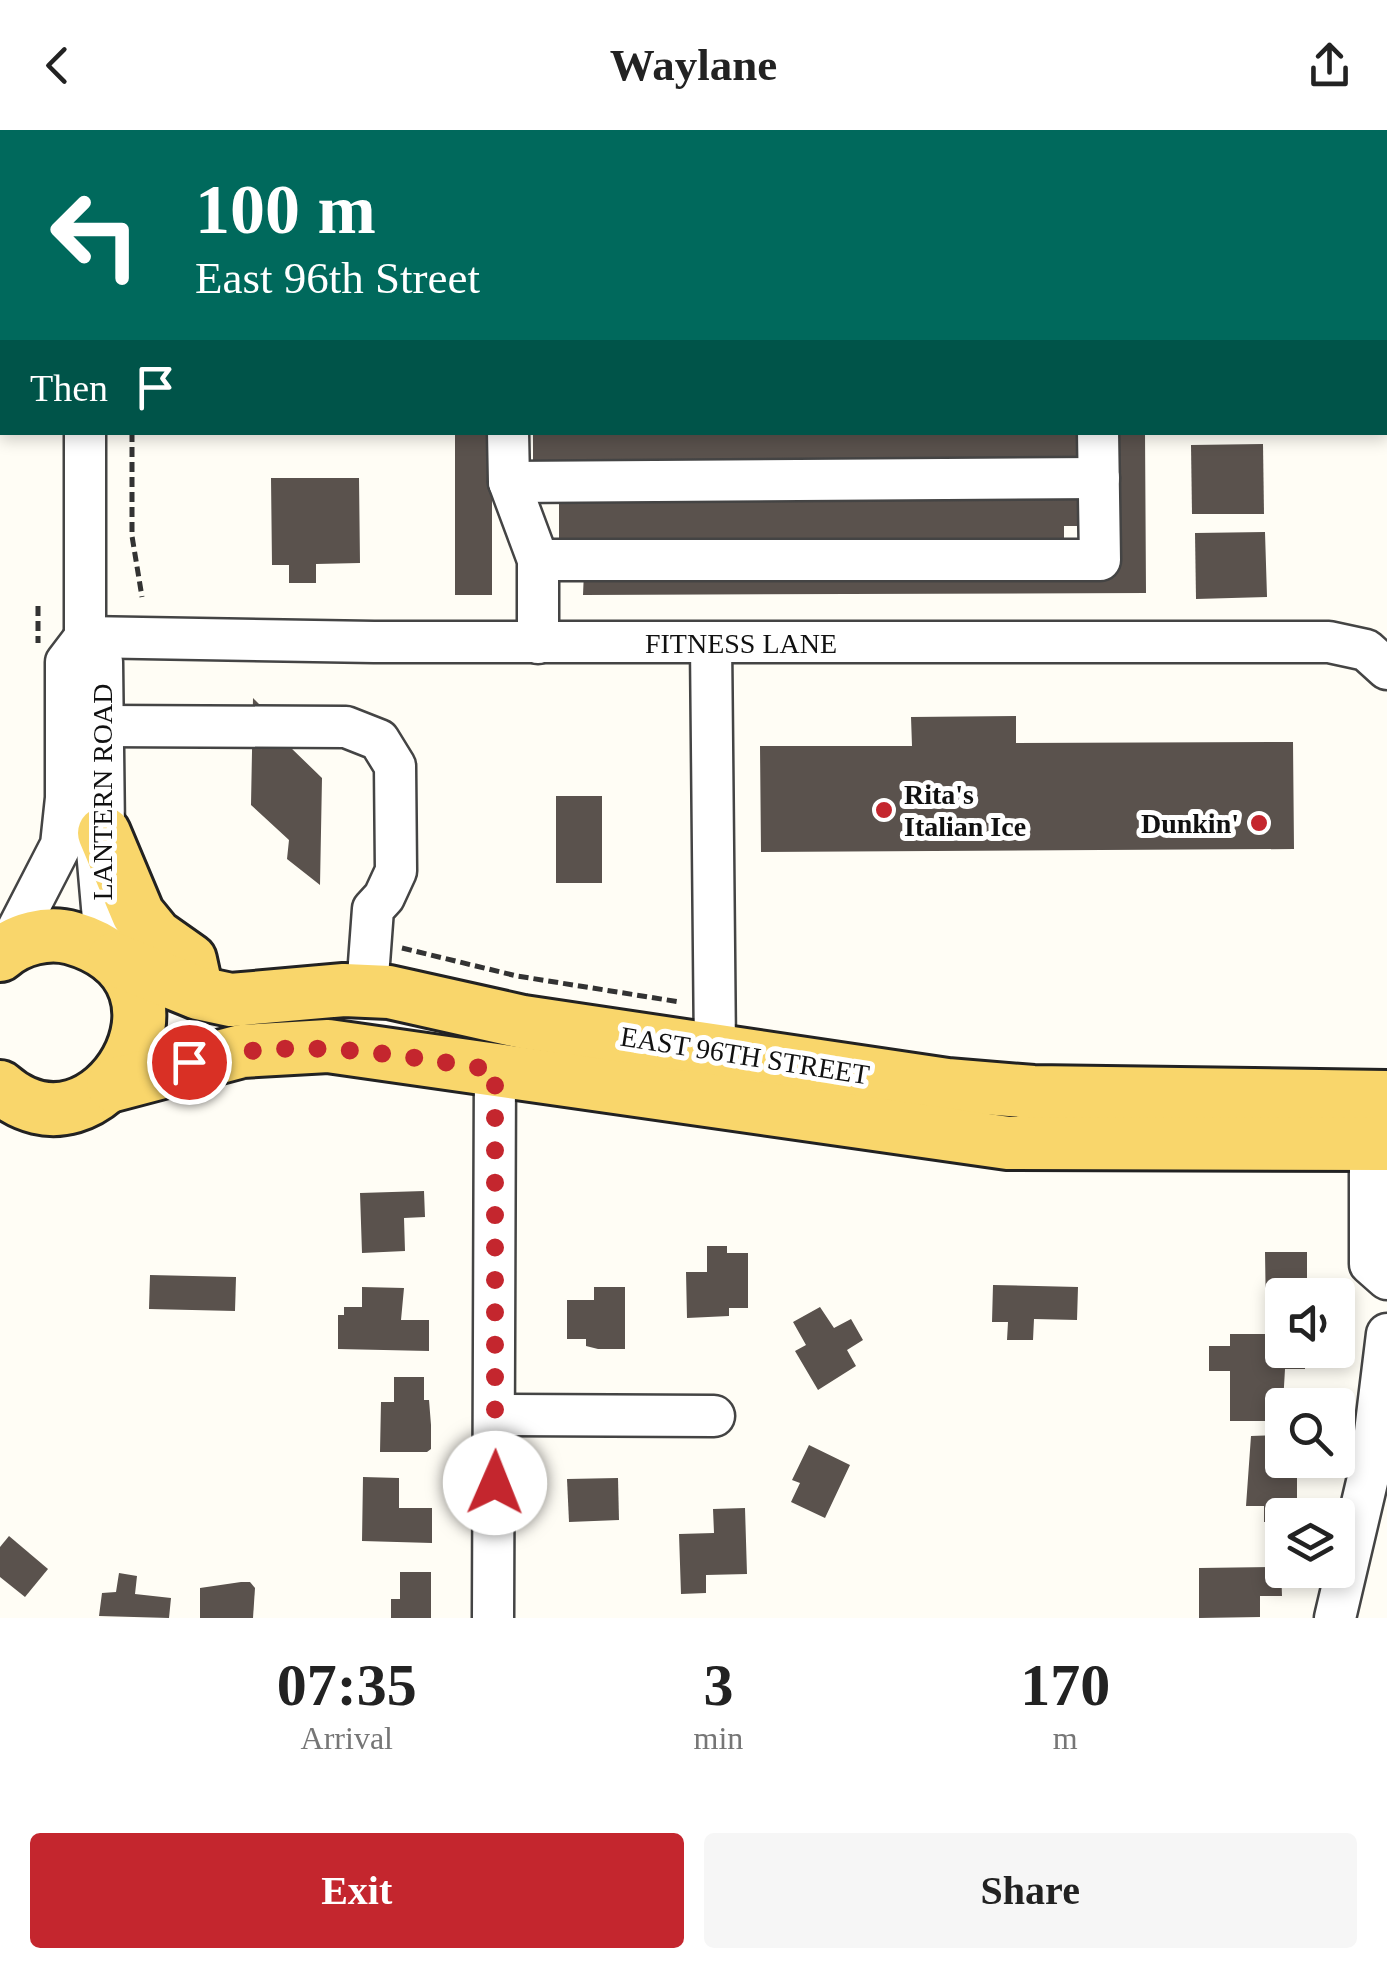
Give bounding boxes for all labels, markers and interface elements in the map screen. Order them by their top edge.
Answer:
icon: back [30,38,85,93]
icon: share [1302,38,1357,93]
text: Waylane [610,40,777,90]
icon: left [30,170,160,300]
text: 100 m [195,171,376,248]
text: East 96th Street [195,253,480,303]
icon: arrive [128,360,183,415]
text: Then [30,367,108,409]
street label: FITNESS LANE [645,628,837,659]
street label: LANTERN ROAD [87,684,118,901]
place label: Rita's Italian Ice [904,779,1026,842]
marker: Rita's Italian Ice [873,799,895,821]
place label: Dunkin' [1141,808,1239,839]
marker: Dunkin' [1248,812,1270,834]
pin [147,1020,232,1105]
street label: EAST 96TH STREET [618,1021,872,1090]
icon: arrive [162,1035,217,1090]
map controls [1265,1278,1355,1588]
button: sound [1265,1278,1355,1368]
button: search [1265,1388,1355,1478]
position arrow [443,1431,547,1535]
button: layers [1265,1498,1355,1588]
text: 07:35 [277,1652,417,1718]
text: 3 [703,1652,733,1718]
text: 170 [1020,1652,1110,1718]
text: Arrival [301,1720,393,1756]
text: min [694,1720,743,1756]
text: m [1053,1720,1078,1756]
button: Exit [30,1833,684,1948]
button: Share [704,1833,1357,1948]

